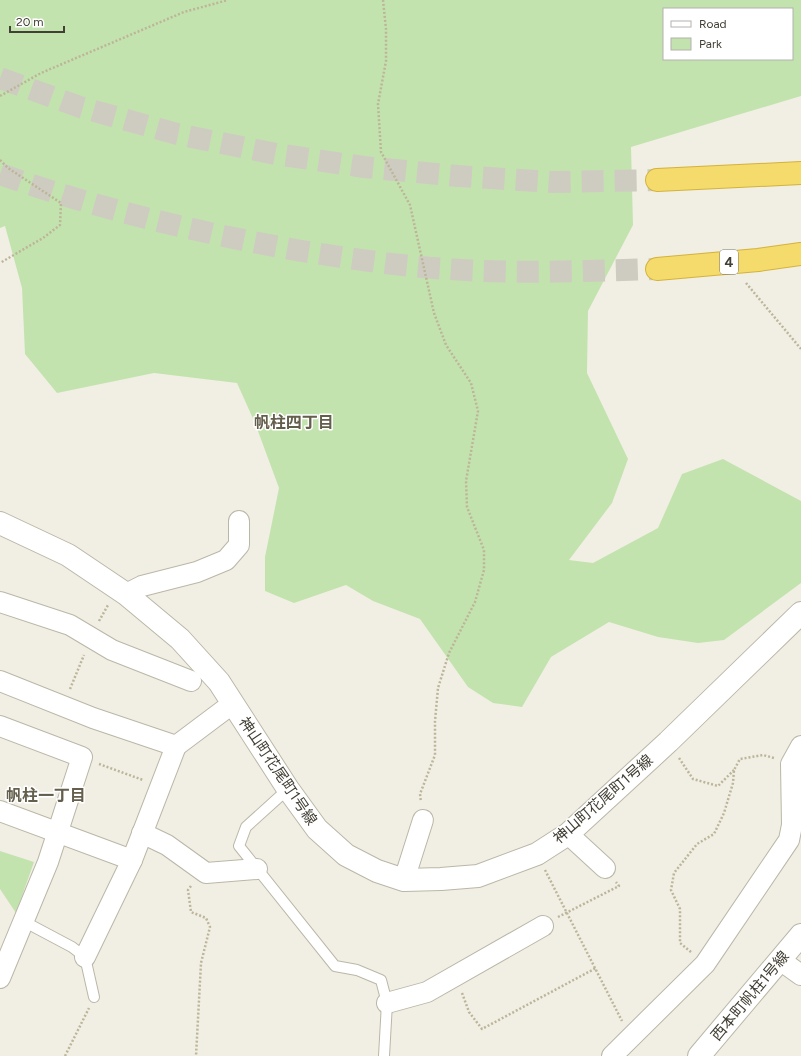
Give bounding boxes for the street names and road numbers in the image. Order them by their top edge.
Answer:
road number: 4 [720,250,738,274]
street label: 神山町花尾町1号線 [235,714,321,828]
street label: 神山町花尾町1号線 [549,751,657,847]
street label: 西本町帆柱1号線 [707,948,793,1044]

